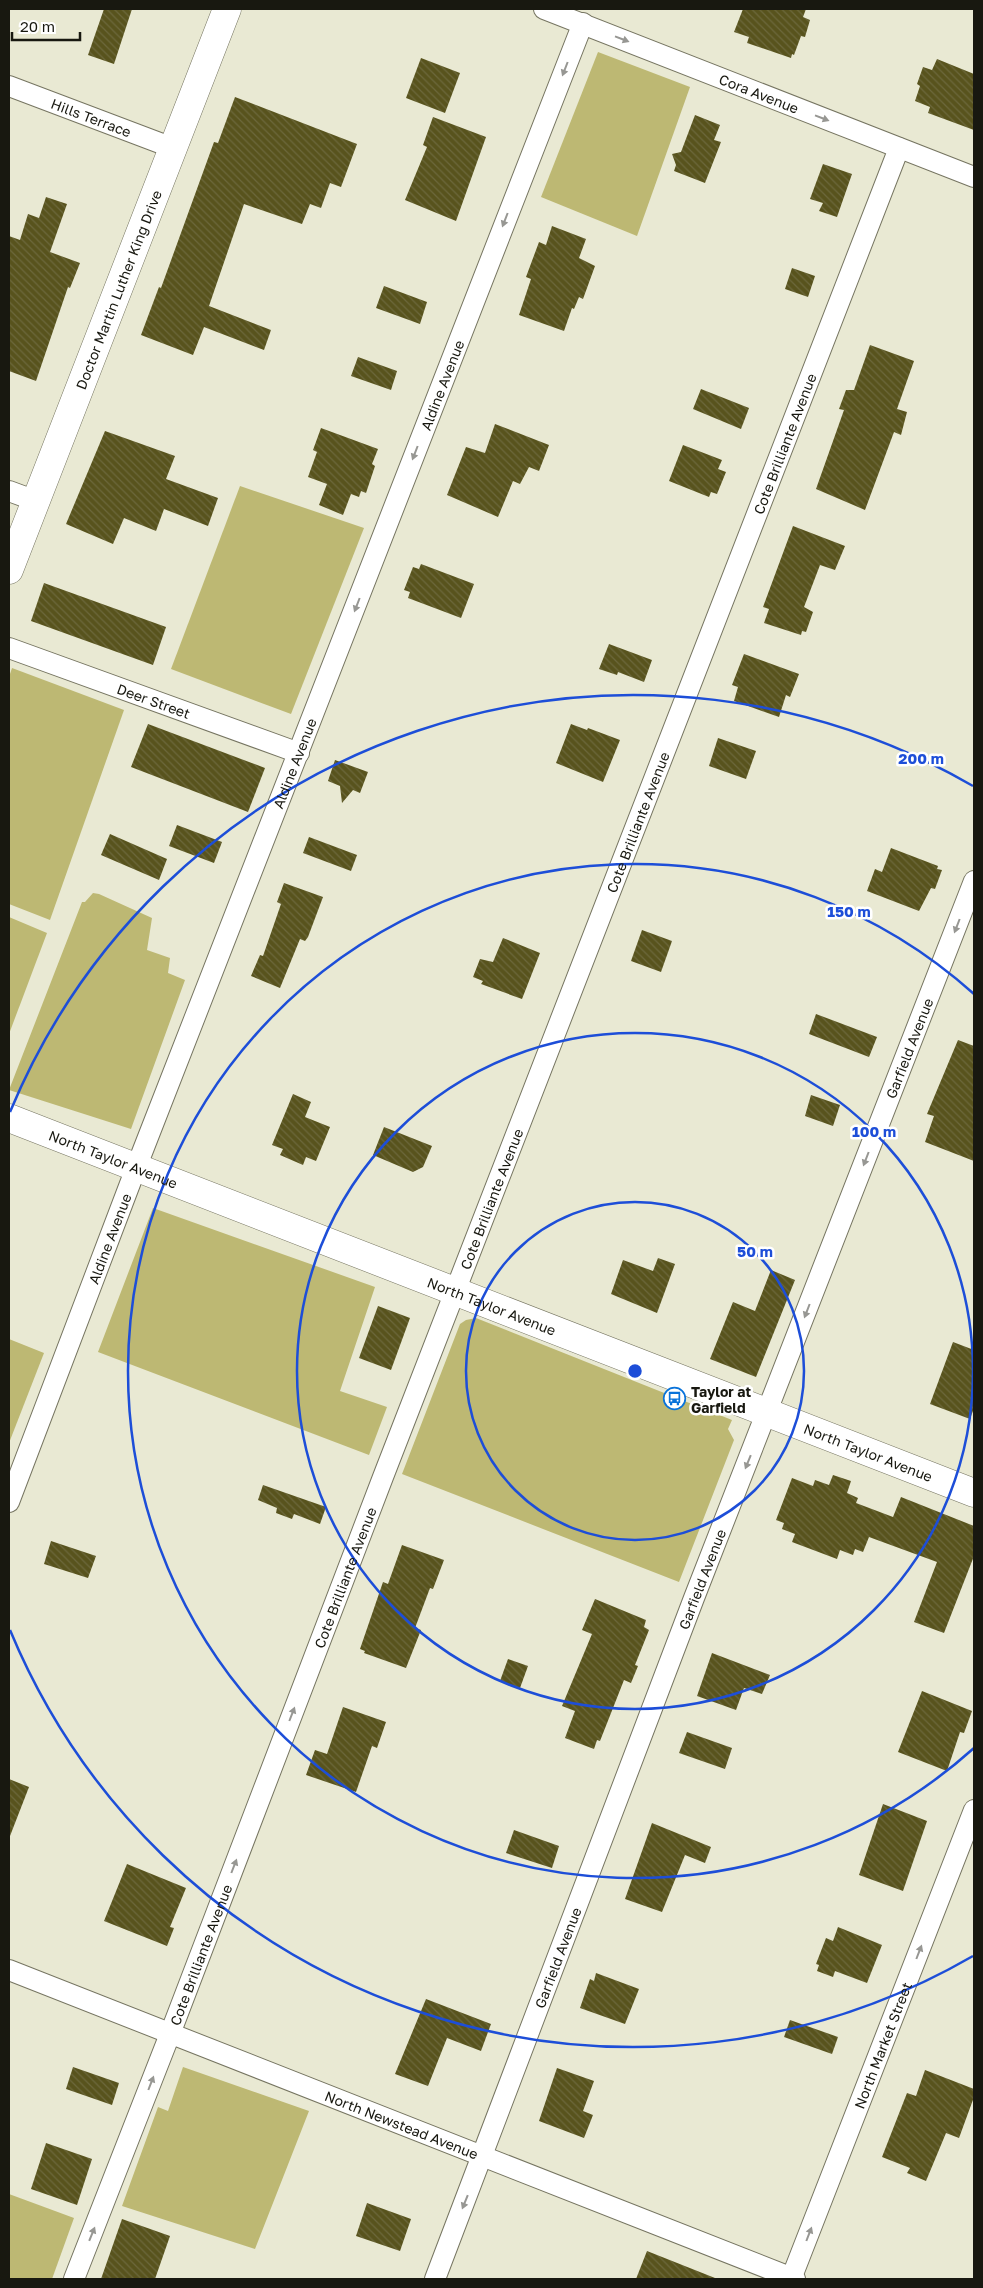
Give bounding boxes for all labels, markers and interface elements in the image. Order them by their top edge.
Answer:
scale bar [12,10,80,42]
text: 20 m [20,17,55,35]
one-way arrow [615,35,630,43]
one-way arrow [560,62,568,76]
street label: Cora Avenue [717,70,801,116]
street label: Hills Terrace [49,94,134,140]
one-way arrow [815,114,830,122]
street label: Doctor Martin Luther King Drive [72,187,164,392]
one-way arrow [501,213,509,227]
street label: Aldine Avenue [416,337,467,432]
street label: Cote Brilliante Avenue [749,371,819,516]
one-way arrow [411,446,419,461]
one-way arrow [352,598,360,612]
street label: Deer Street [115,679,193,721]
street label: Aldine Avenue [269,715,319,811]
street label: Cote Brilliante Avenue [602,749,672,895]
text: 200 m [898,749,944,767]
text: 150 m [827,902,871,920]
one-way arrow [952,919,960,933]
street label: Garfield Avenue [881,995,936,1101]
text: 100 m [852,1122,896,1140]
street label: North Taylor Avenue [47,1126,180,1191]
street label: Cote Brilliante Avenue [456,1126,526,1272]
one-way arrow [862,1152,870,1167]
street label: Aldine Avenue [84,1191,134,1286]
text: 50 m [737,1242,773,1260]
street label: North Taylor Avenue [425,1273,559,1338]
one-way arrow [803,1303,810,1318]
centre of rings [626,1362,644,1380]
place label: Taylor at Garfield [691,1383,751,1416]
bus stop icon: Taylor at Garfield [663,1387,687,1411]
street label: North Taylor Avenue [802,1419,935,1485]
one-way arrow [744,1455,752,1470]
street label: Cote Brilliante Avenue [310,1504,379,1650]
street label: Garfield Avenue [674,1526,729,1632]
one-way arrow [288,1706,296,1721]
one-way arrow [231,1858,238,1873]
street label: Cote Brilliante Avenue [166,1882,235,2028]
street label: Garfield Avenue [530,1905,584,2010]
one-way arrow [915,1944,923,1959]
street label: North Market Street [850,1980,915,2111]
one-way arrow [147,2075,155,2090]
street label: North Newstead Avenue [323,2087,481,2162]
one-way arrow [461,2194,468,2209]
one-way arrow [805,2226,813,2241]
one-way arrow [88,2227,96,2241]

